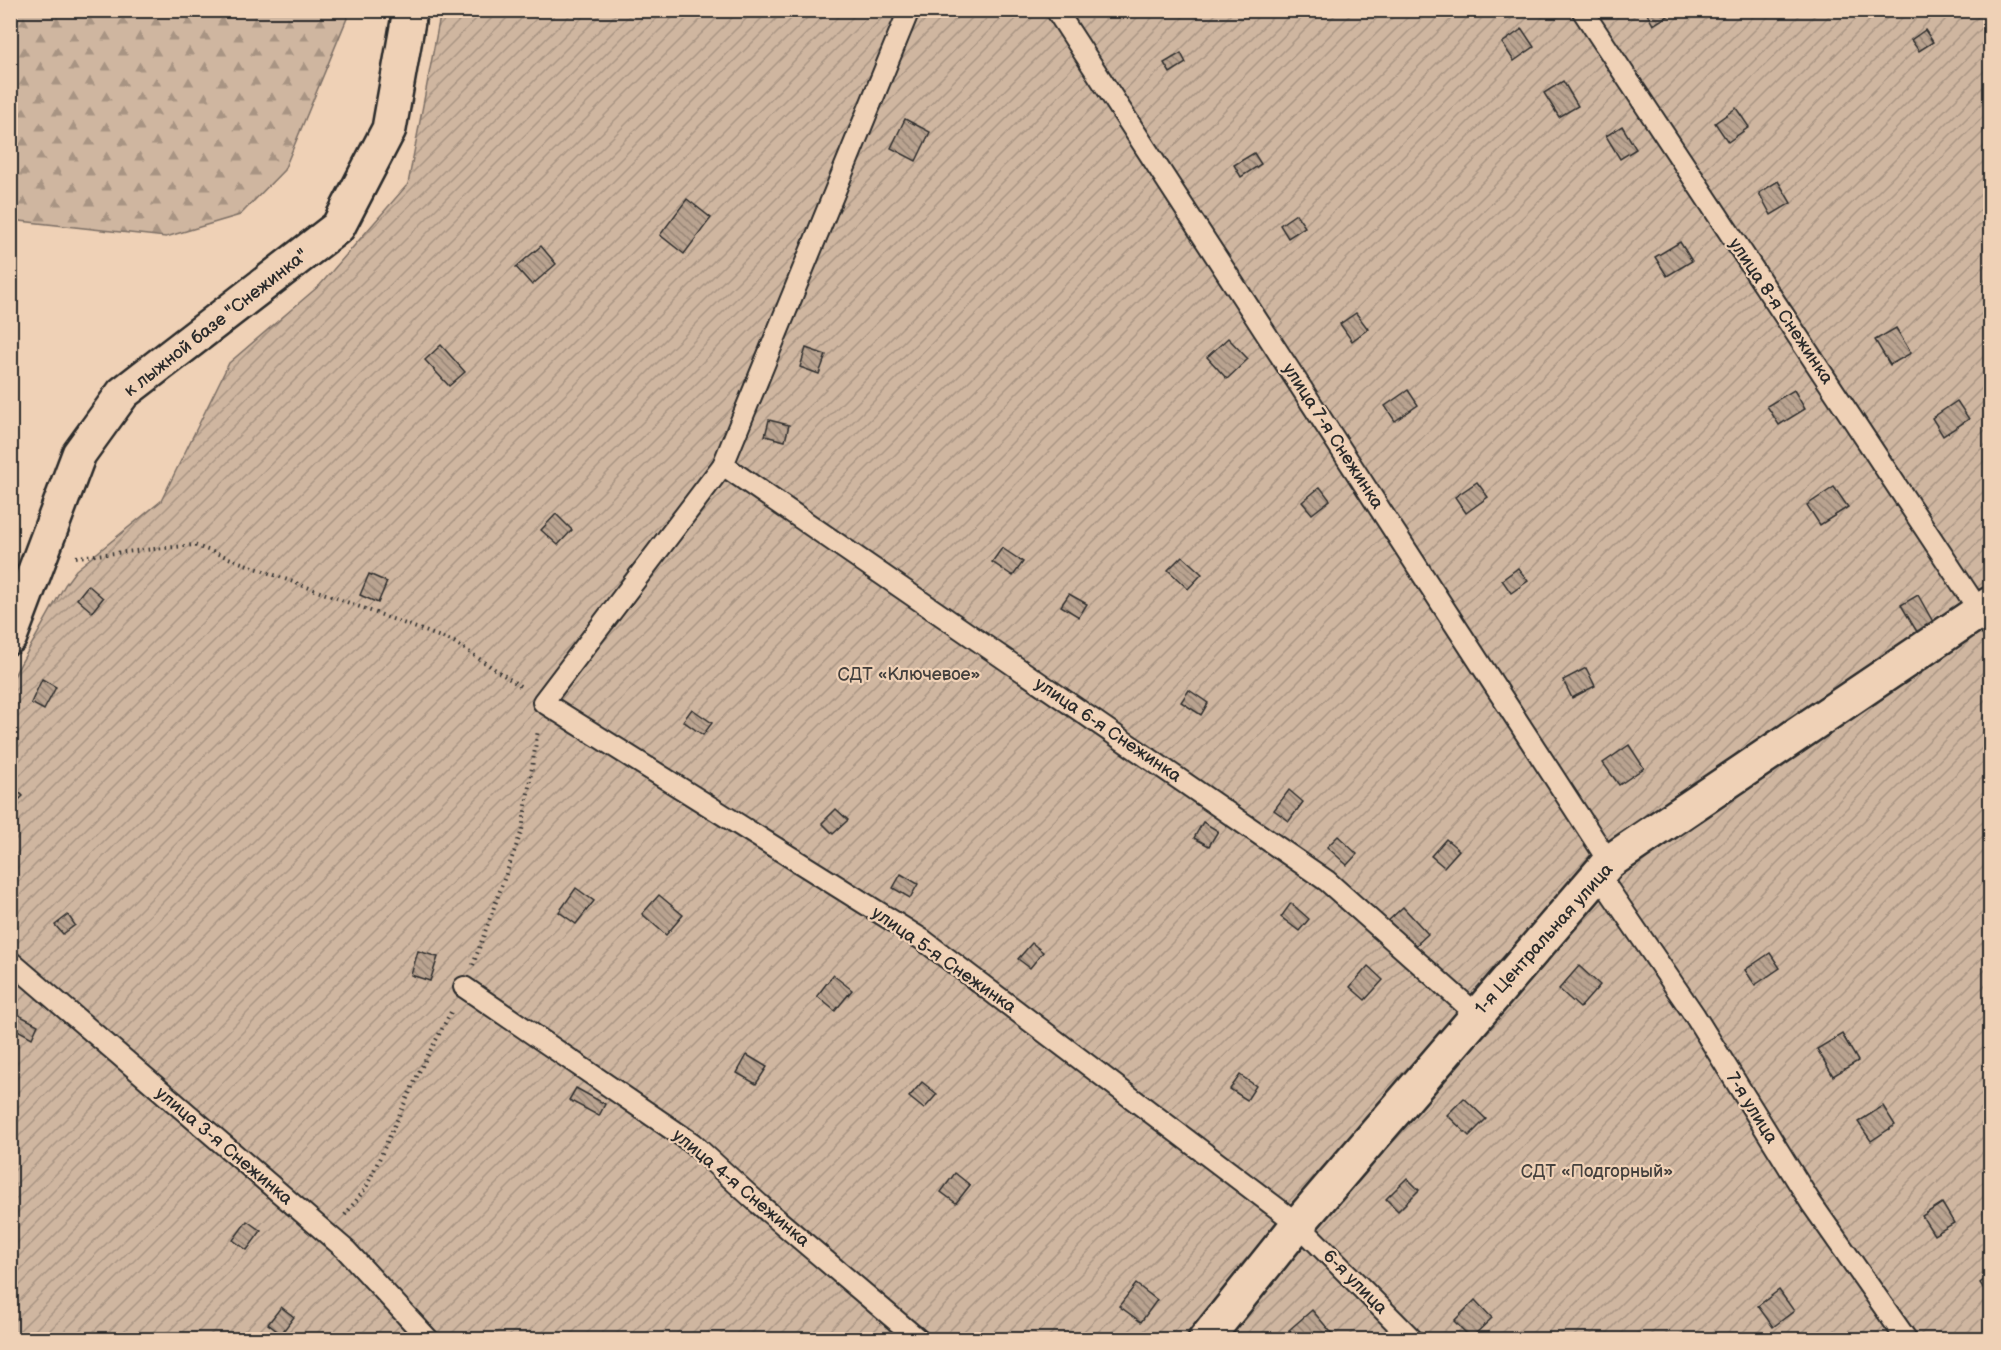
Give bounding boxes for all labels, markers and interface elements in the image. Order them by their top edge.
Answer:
street label: улица 8-я Снежинка [1724,234,1838,388]
street label: к лыжной базе "Снежинка" [120,245,312,401]
street label: улица 7-я Снежинка [1278,359,1388,513]
park label: СДТ «Ключевое» [837,664,981,685]
street label: улица 6-я Снежинка [1031,673,1186,787]
street label: 1-я Центральная улица [1471,859,1618,1019]
street label: улица 5-я Снежинка [868,902,1021,1018]
street label: 7-я улица [1722,1068,1782,1148]
street label: улица 3-я Снежинка [151,1083,297,1210]
street label: улица 4-я Снежинка [668,1125,814,1252]
park label: СДТ «Подгорный» [1521,1161,1673,1182]
street label: 6-я улица [1318,1245,1392,1319]

